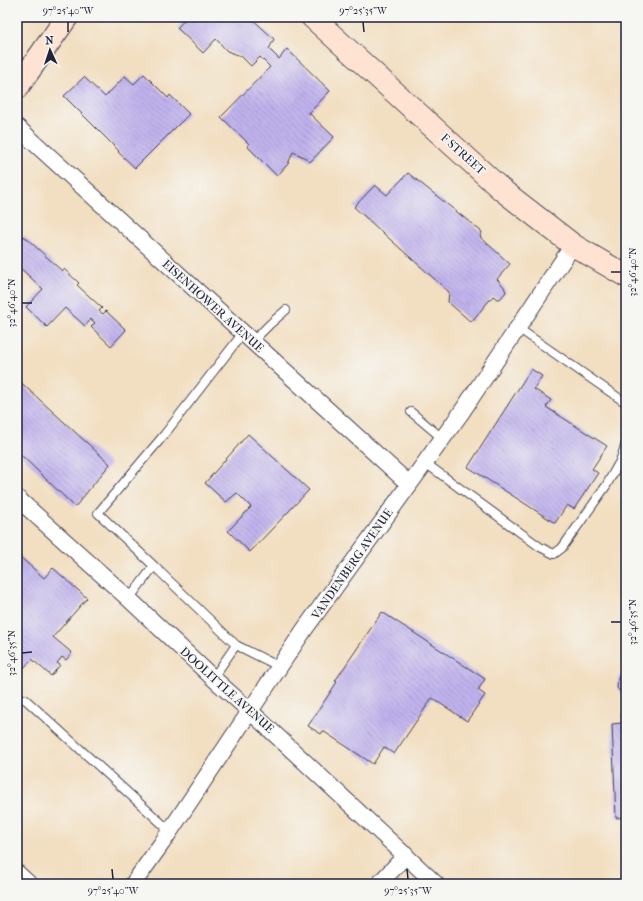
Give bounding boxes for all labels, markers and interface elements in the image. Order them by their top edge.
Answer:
text: 97°25'40"W [43,5,94,17]
text: 97°25'35"W [339,5,388,17]
north arrow [30,30,70,70]
text: N [45,34,55,47]
street label: F STREET [438,130,489,178]
text: 32°46'40"N [627,247,639,297]
street label: EISENHOWER AVENUE [159,257,267,355]
text: 32°46'40"N [6,278,18,328]
street label: VANDENBERG AVENUE [308,506,396,623]
text: 32°46'35"N [627,598,639,645]
text: 32°46'35"N [6,629,18,676]
street label: DOOLITTLE AVENUE [177,644,277,736]
text: 97°25'40"W [88,885,139,897]
text: 97°25'35"W [384,885,433,897]

